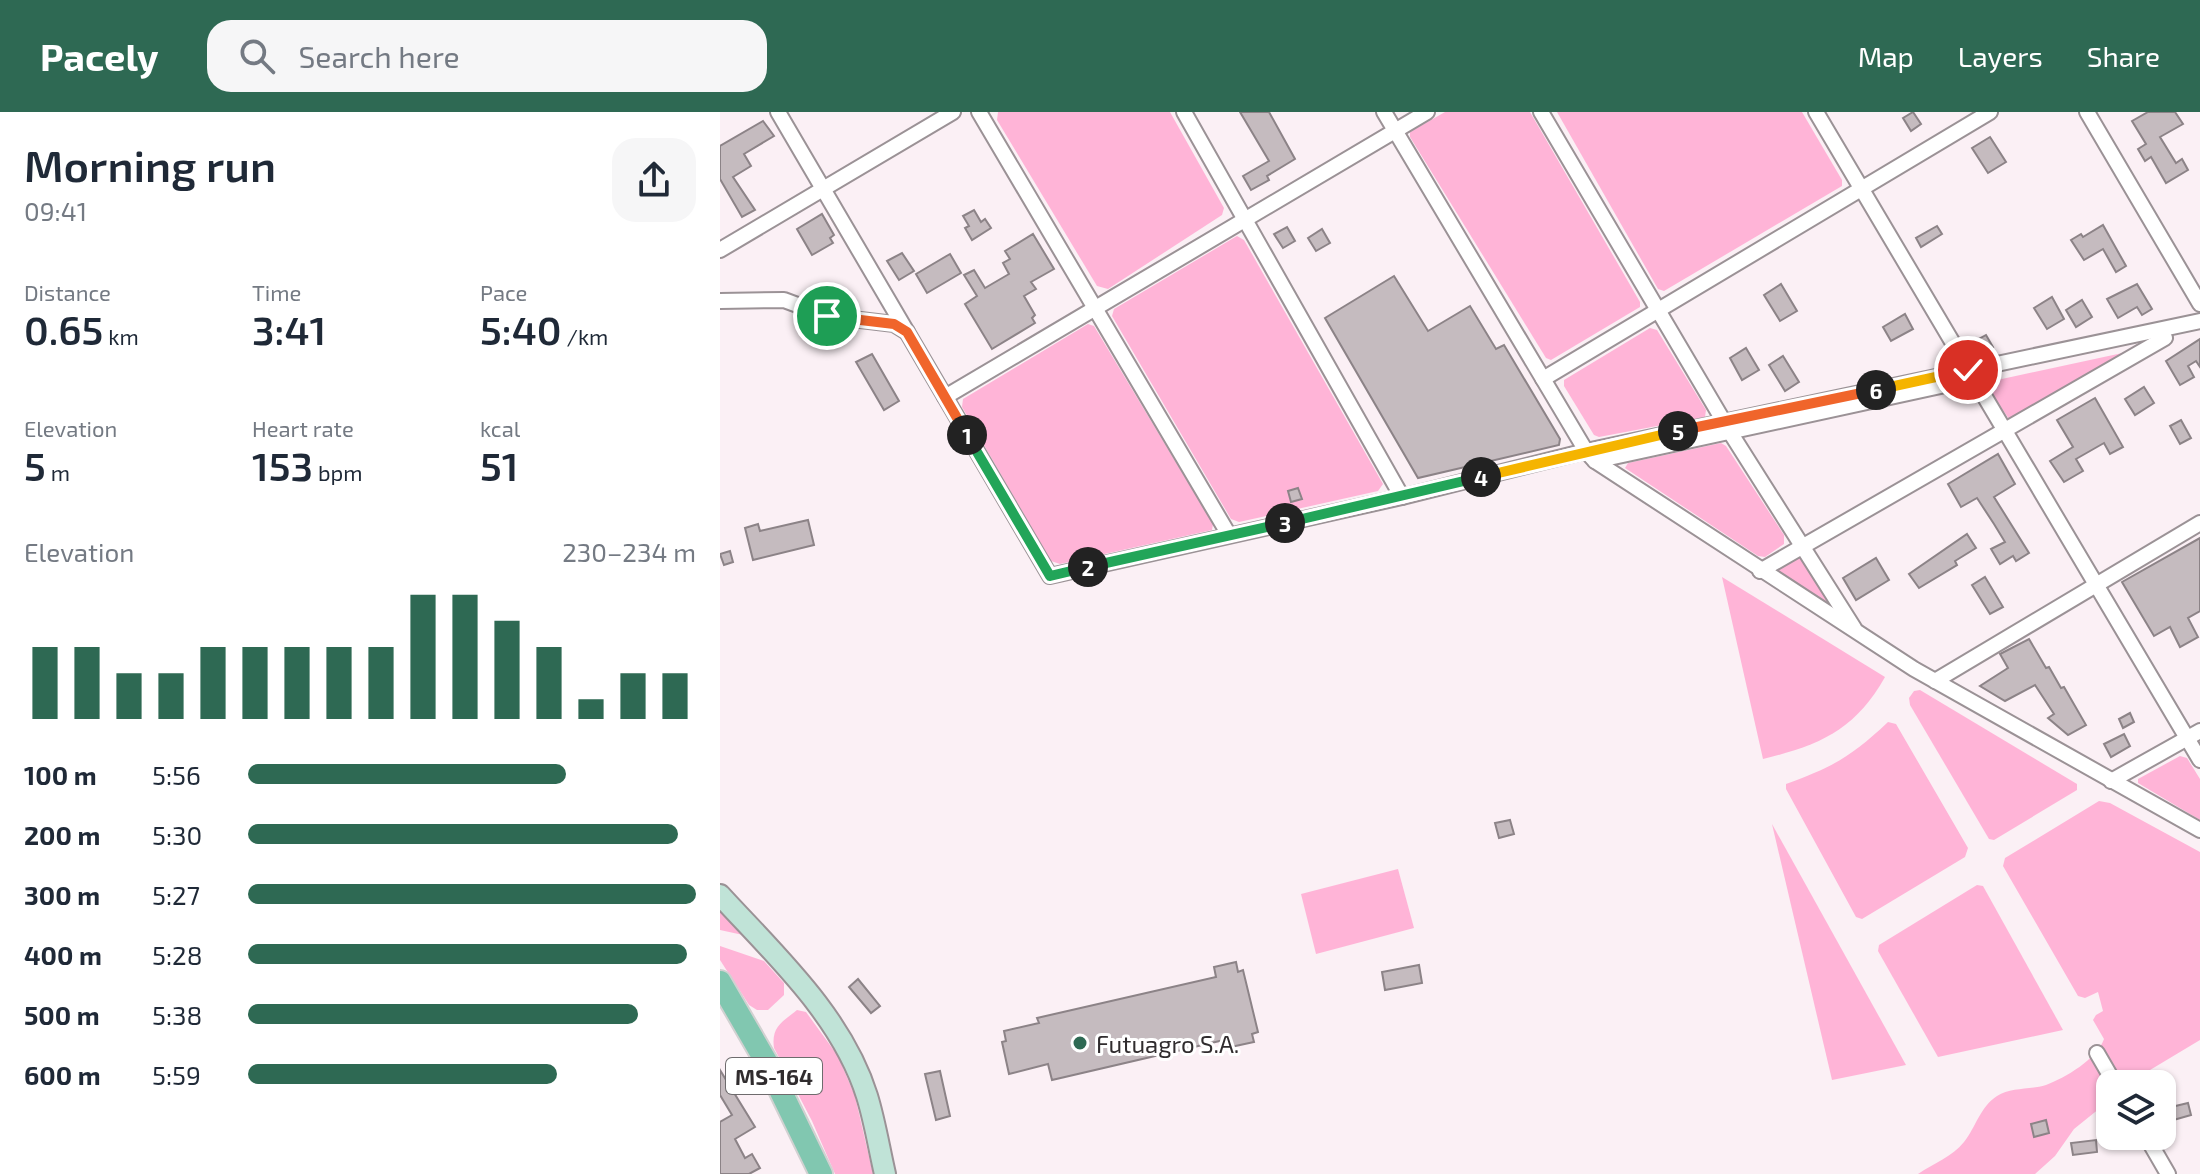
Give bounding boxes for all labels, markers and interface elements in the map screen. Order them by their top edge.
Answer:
search box [207,20,767,92]
text: Pacely [40,33,159,79]
icon: search [235,34,279,78]
text: Search here [299,38,460,74]
text: Map [1858,39,1914,73]
text: Layers [1958,39,2043,73]
text: Share [2087,39,2160,73]
text: Morning run [24,138,276,191]
button: share [612,138,696,222]
text: 09:41 [24,195,87,226]
text: Distance [24,279,111,305]
text: Time [252,279,301,305]
text: Pace [480,279,527,305]
pin [793,282,861,350]
icon: arrive [805,294,849,338]
text: 0.65 [24,305,103,353]
text: 3:41 [252,305,326,353]
text: 5:40 [480,305,562,353]
text: km [103,323,139,349]
text: /km [562,323,608,349]
pin [1934,336,2002,404]
icon: check [1946,348,1990,392]
pin: 6 [1856,370,1896,410]
text: 6 [1870,377,1882,403]
pin: 5 [1658,411,1698,451]
text: Elevation [24,415,117,441]
text: Heart rate [252,415,354,441]
text: kcal [480,415,520,441]
pin: 1 [947,415,987,455]
text: 5 [1672,418,1684,444]
text: 1 [962,422,972,448]
text: 5 [24,441,46,489]
text: 153 [252,441,313,489]
text: 51 [480,441,519,489]
pin: 4 [1461,457,1501,497]
text: m [46,459,70,485]
text: bpm [313,459,362,485]
text: 4 [1474,464,1488,490]
pin: 3 [1265,503,1305,543]
text: 3 [1279,510,1291,536]
text: Elevation [24,536,134,567]
text: 230–234 m [562,536,696,567]
pin: 2 [1068,547,1108,587]
text: 2 [1082,554,1094,580]
text: 100 m [24,759,97,790]
text: 5:56 [152,759,201,790]
text: 200 m [24,819,100,850]
text: 5:30 [152,819,202,850]
text: 300 m [24,879,100,910]
text: 5:27 [152,879,200,910]
text: 400 m [24,939,102,970]
text: 5:28 [152,939,202,970]
text: 500 m [24,999,100,1030]
text: 5:38 [152,999,202,1030]
place label: Futuagro S.A. [1096,1029,1239,1058]
marker: Futuagro S.A. [1071,1034,1089,1052]
road number: MS-164 [726,1058,822,1094]
text: 600 m [24,1059,101,1090]
text: 5:59 [152,1059,201,1090]
map controls [2096,1070,2176,1150]
button: layers [2096,1070,2176,1150]

